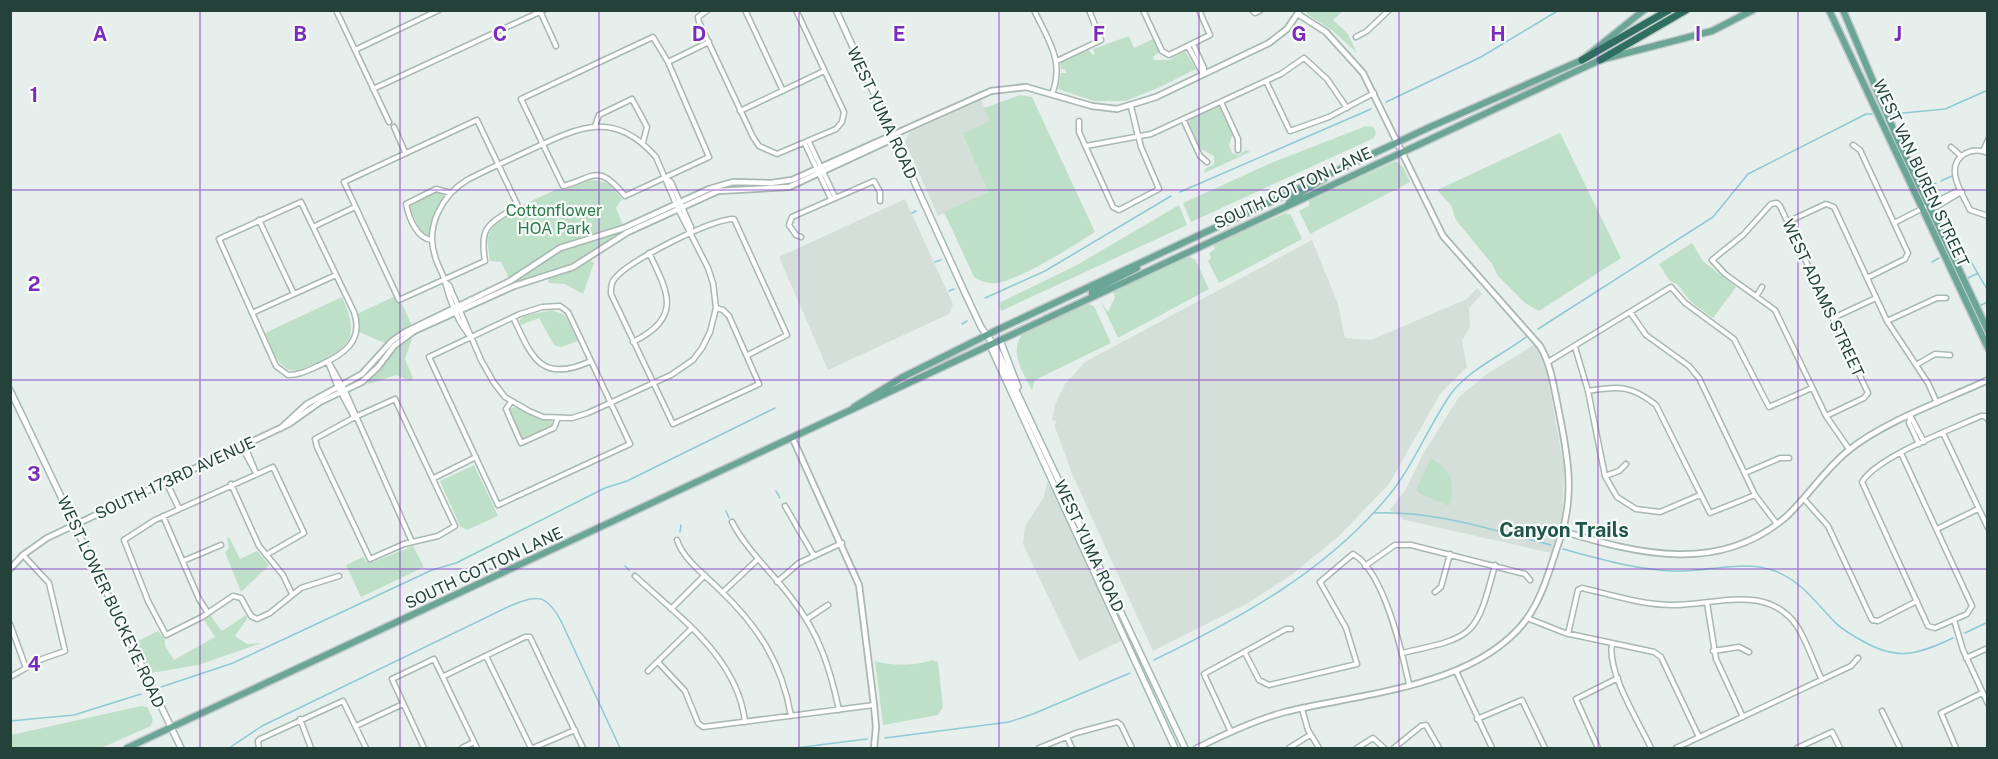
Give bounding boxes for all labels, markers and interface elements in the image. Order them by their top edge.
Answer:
text: A [93,22,107,46]
text: B [293,22,307,46]
text: C [493,22,507,46]
text: D [692,22,706,46]
text: E [893,22,905,46]
text: F [1093,22,1105,46]
text: G [1291,22,1307,46]
text: H [1490,22,1506,46]
text: I [1695,22,1701,46]
text: J [1894,22,1902,46]
street label: WEST YUMA ROAD [843,44,921,182]
street label: WEST VAN BUREN STREET [1869,76,1973,270]
text: 1 [30,83,38,107]
street label: SOUTH COTTON LANE [1211,143,1375,233]
park label: Cottonflower HOA Park [506,201,602,238]
street label: WEST ADAMS STREET [1778,216,1868,380]
text: 2 [28,272,40,296]
street label: SOUTH 173RD AVENUE [92,433,258,523]
text: 3 [27,462,41,486]
street label: WEST YUMA ROAD [1050,477,1128,615]
street label: WEST LOWER BUCKEYE ROAD [53,493,169,711]
district label: Canyon Trails [1499,518,1629,542]
street label: SOUTH COTTON LANE [402,523,566,613]
text: 4 [27,652,41,676]

